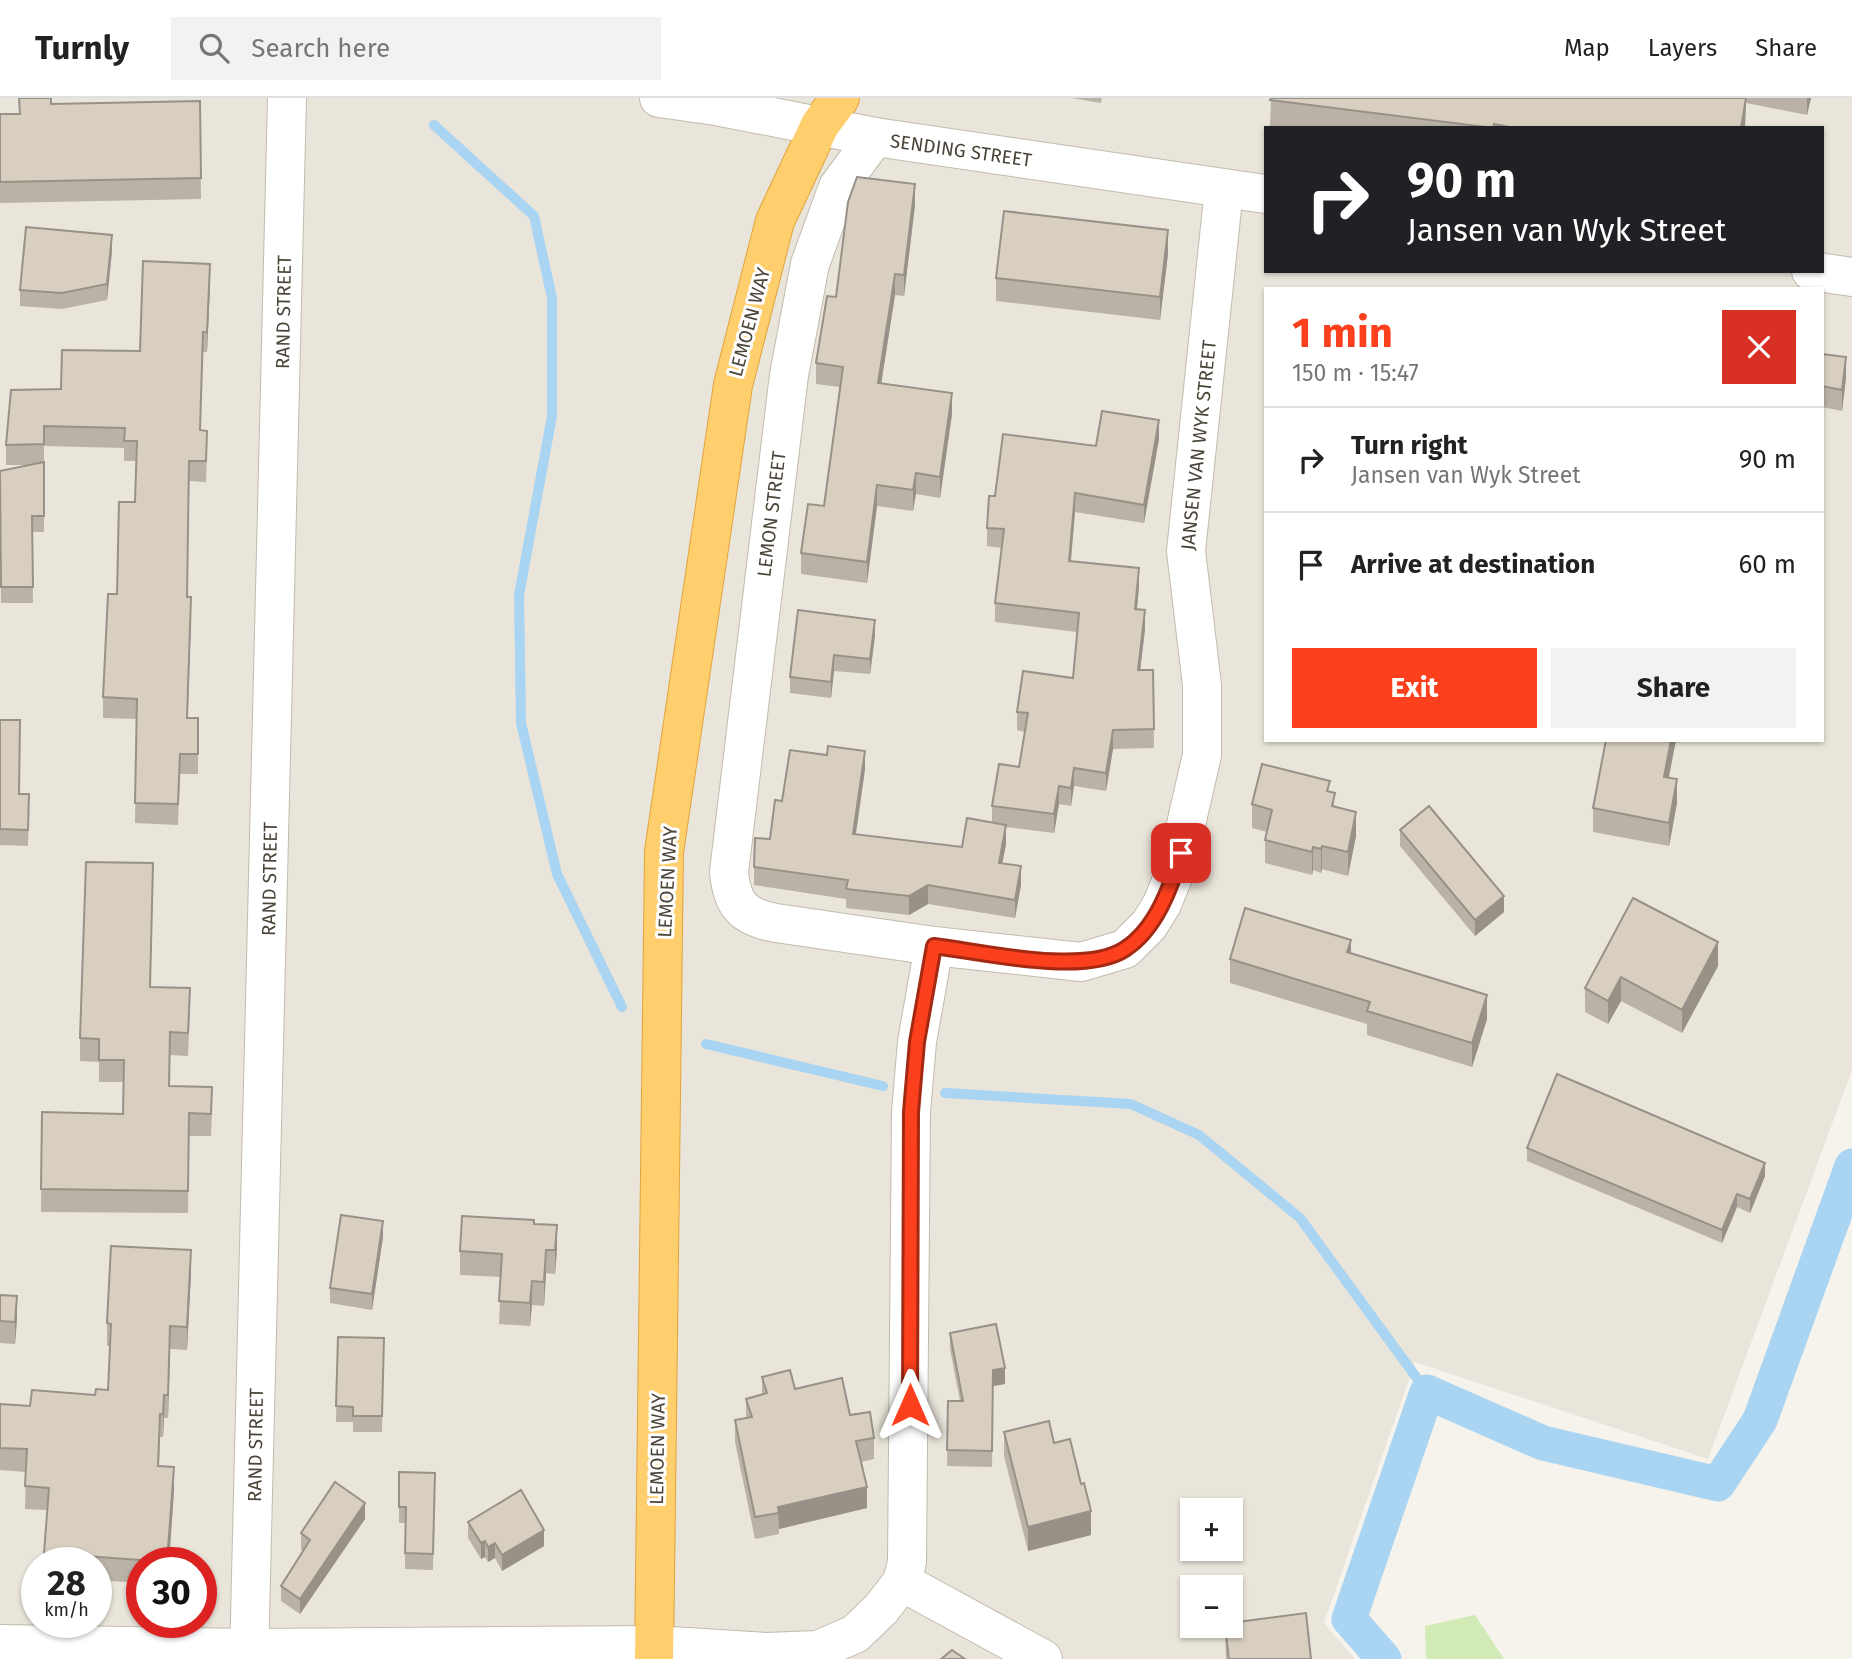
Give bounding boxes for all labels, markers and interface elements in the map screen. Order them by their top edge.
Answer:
search box [171,17,661,80]
text: Turnly [35,28,129,68]
icon: search [195,29,233,67]
text: Search here [251,33,390,64]
text: Map [1564,34,1610,62]
text: Layers [1648,34,1717,62]
text: Share [1755,34,1817,62]
street label: SENDING STREET [889,129,1033,172]
text: 90 m [1407,151,1516,210]
icon: right [1292,154,1383,245]
text: Jansen van Wyk Street [1407,211,1726,249]
street label: RAND STREET [271,255,296,369]
street label: LEMOEN WAY [724,265,775,379]
text: 1 min [1292,308,1393,358]
button: close [1722,310,1796,384]
street label: JANSEN VAN WYK STREET [1176,339,1221,551]
text: 150 m · 15:47 [1292,359,1419,387]
text: Turn right [1351,430,1468,461]
icon: right [1292,441,1330,479]
text: 90 m [1739,444,1796,475]
street label: LEMON STREET [752,450,791,578]
text: Jansen van Wyk Street [1351,461,1580,489]
icon: arrive [1292,546,1330,584]
text: Arrive at destination [1351,549,1595,580]
text: 60 m [1738,549,1796,580]
button: Exit [1292,648,1537,728]
button: Share [1551,648,1796,728]
street label: RAND STREET [257,822,282,936]
pin [1151,823,1211,883]
street label: LEMOEN WAY [653,825,682,938]
icon: arrive [1162,834,1200,872]
position arrow [873,1368,947,1442]
street label: RAND STREET [243,1388,268,1502]
street label: LEMOEN WAY [645,1392,670,1505]
map controls [1180,1498,1243,1638]
button: + [1180,1498,1243,1561]
speed limit sign: 30 [126,1547,217,1638]
text: 28 [47,1562,86,1604]
button: − [1180,1575,1243,1638]
text: km/h [44,1599,89,1621]

